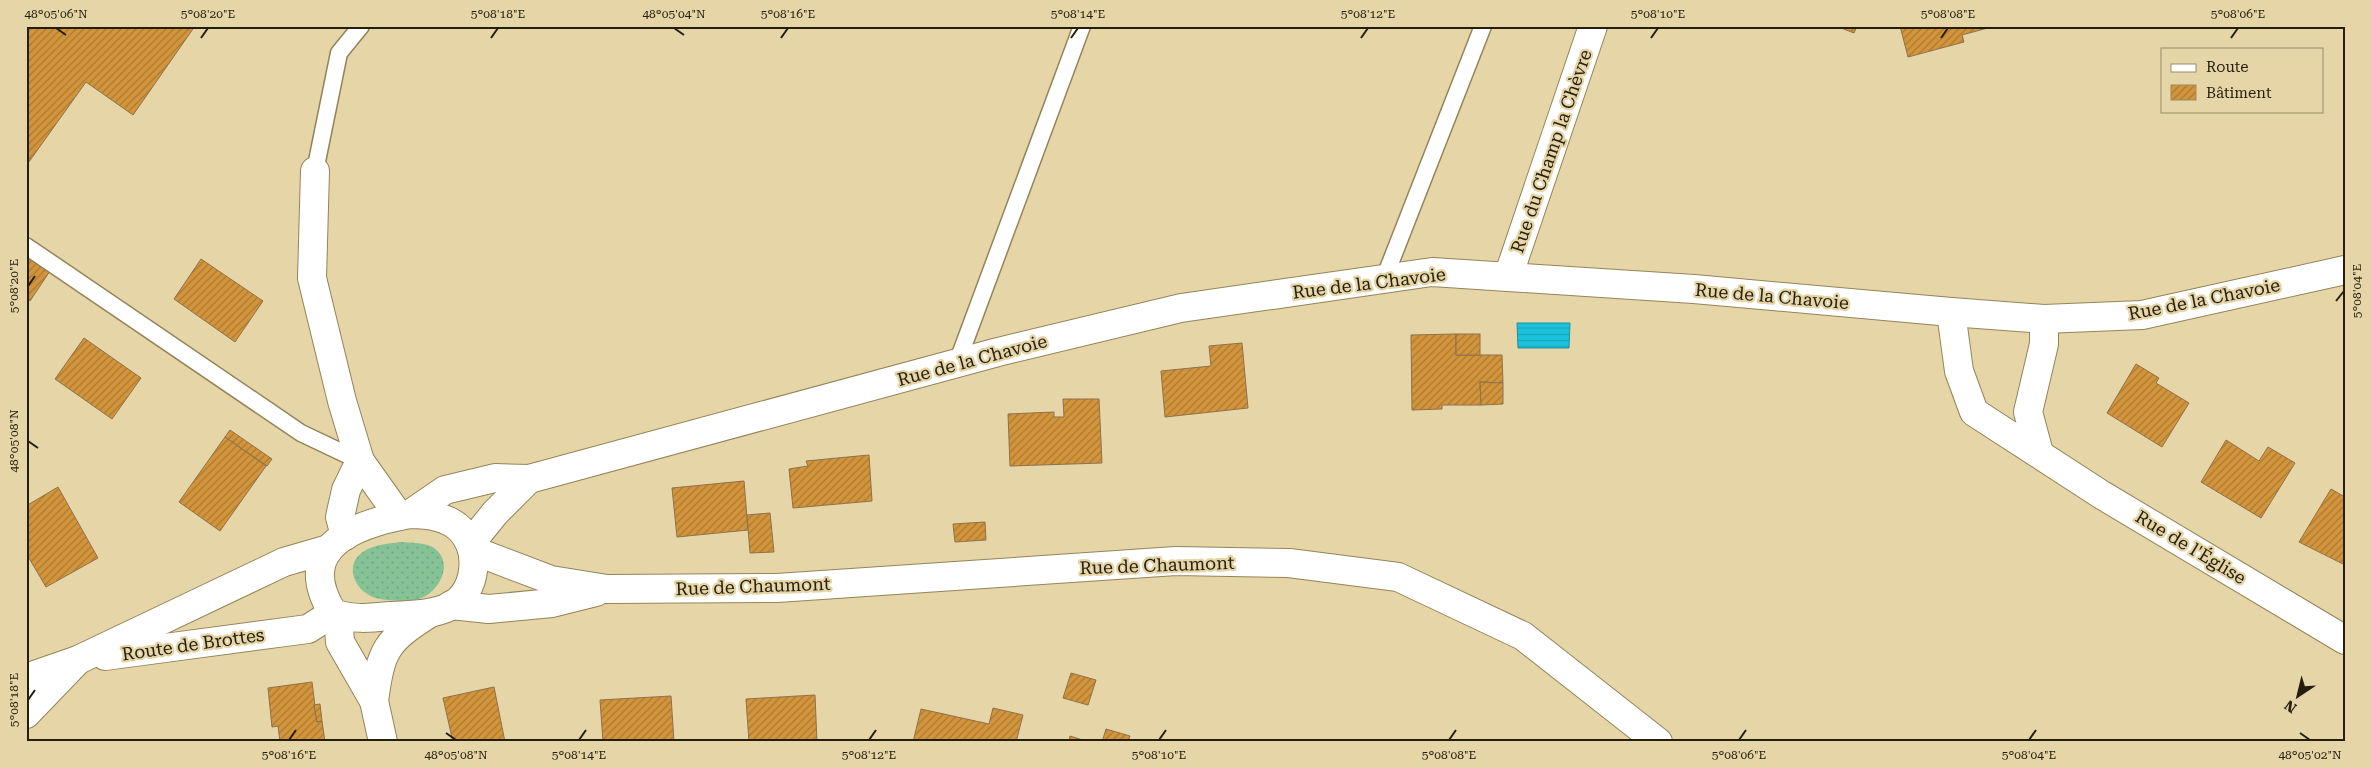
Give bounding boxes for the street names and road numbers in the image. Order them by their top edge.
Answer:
street label: Rue du Champ la Chèvre [1506,46,1596,256]
street label: Rue de la Chavoie [1291,263,1447,303]
street label: Rue de la Chavoie [2126,274,2282,324]
street label: Rue de la Chavoie [1694,279,1850,313]
street label: Rue de la Chavoie [895,330,1049,390]
street label: Rue de l'Église [2132,506,2250,588]
street label: Rue de Chaumont [1079,552,1235,578]
street label: Rue de Chaumont [675,573,831,599]
street label: Route de Brottes [120,624,266,664]

